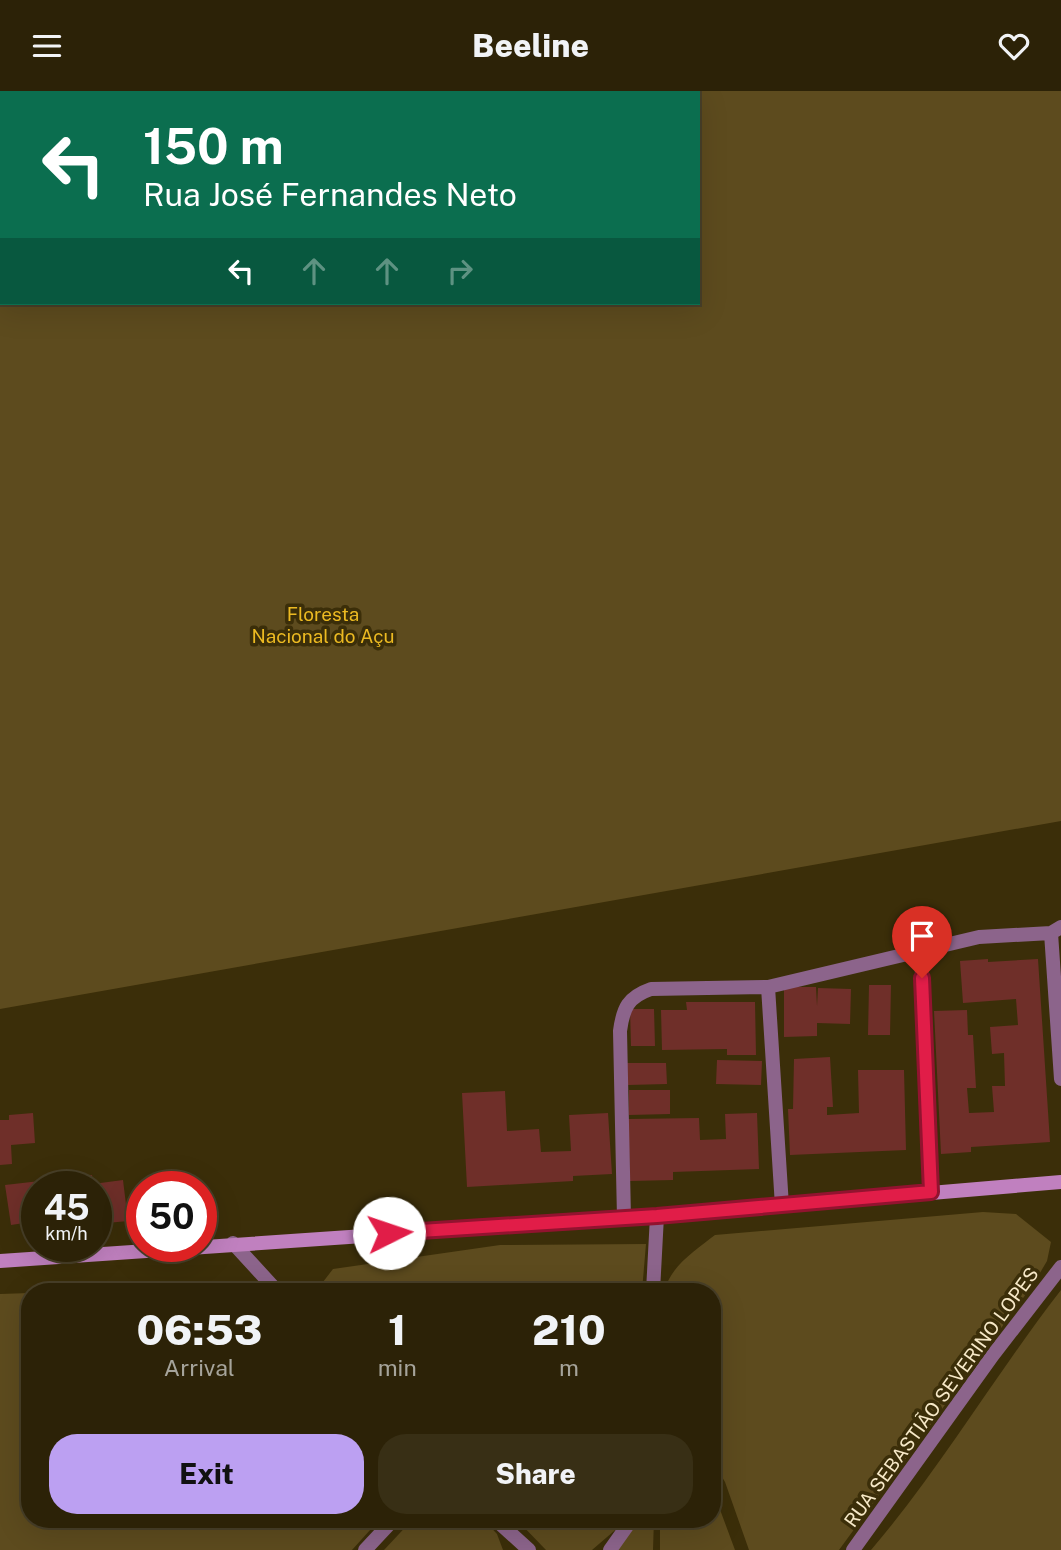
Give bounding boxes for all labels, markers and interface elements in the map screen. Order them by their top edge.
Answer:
icon: menu [28,27,66,65]
text: Beeline [472,27,589,64]
icon: heart [995,27,1033,65]
text: 150 m [143,117,284,175]
icon: left [28,119,119,210]
text: Rua José Fernandes Neto [143,176,517,213]
icon: left [222,252,260,290]
icon: ahead [295,252,333,290]
icon: ahead [368,252,406,290]
icon: right [441,252,479,290]
park label: Floresta Nacional do Açu [251,603,395,647]
pin [892,906,952,978]
icon: arrive [903,917,941,955]
speed limit sign: 50 [126,1171,217,1262]
text: 45 [43,1187,90,1228]
position arrow [352,1196,426,1270]
text: km/h [45,1223,88,1244]
street label: RUA SEBASTIÃO SEVERINO LOPES [839,1263,1043,1531]
text: 06:53 [136,1305,262,1354]
text: 1 [388,1305,406,1354]
text: 210 [532,1305,606,1354]
text: Arrival [164,1354,235,1381]
text: min [378,1354,417,1381]
text: m [559,1354,579,1381]
button: Exit [49,1434,364,1514]
button: Share [378,1434,693,1514]

